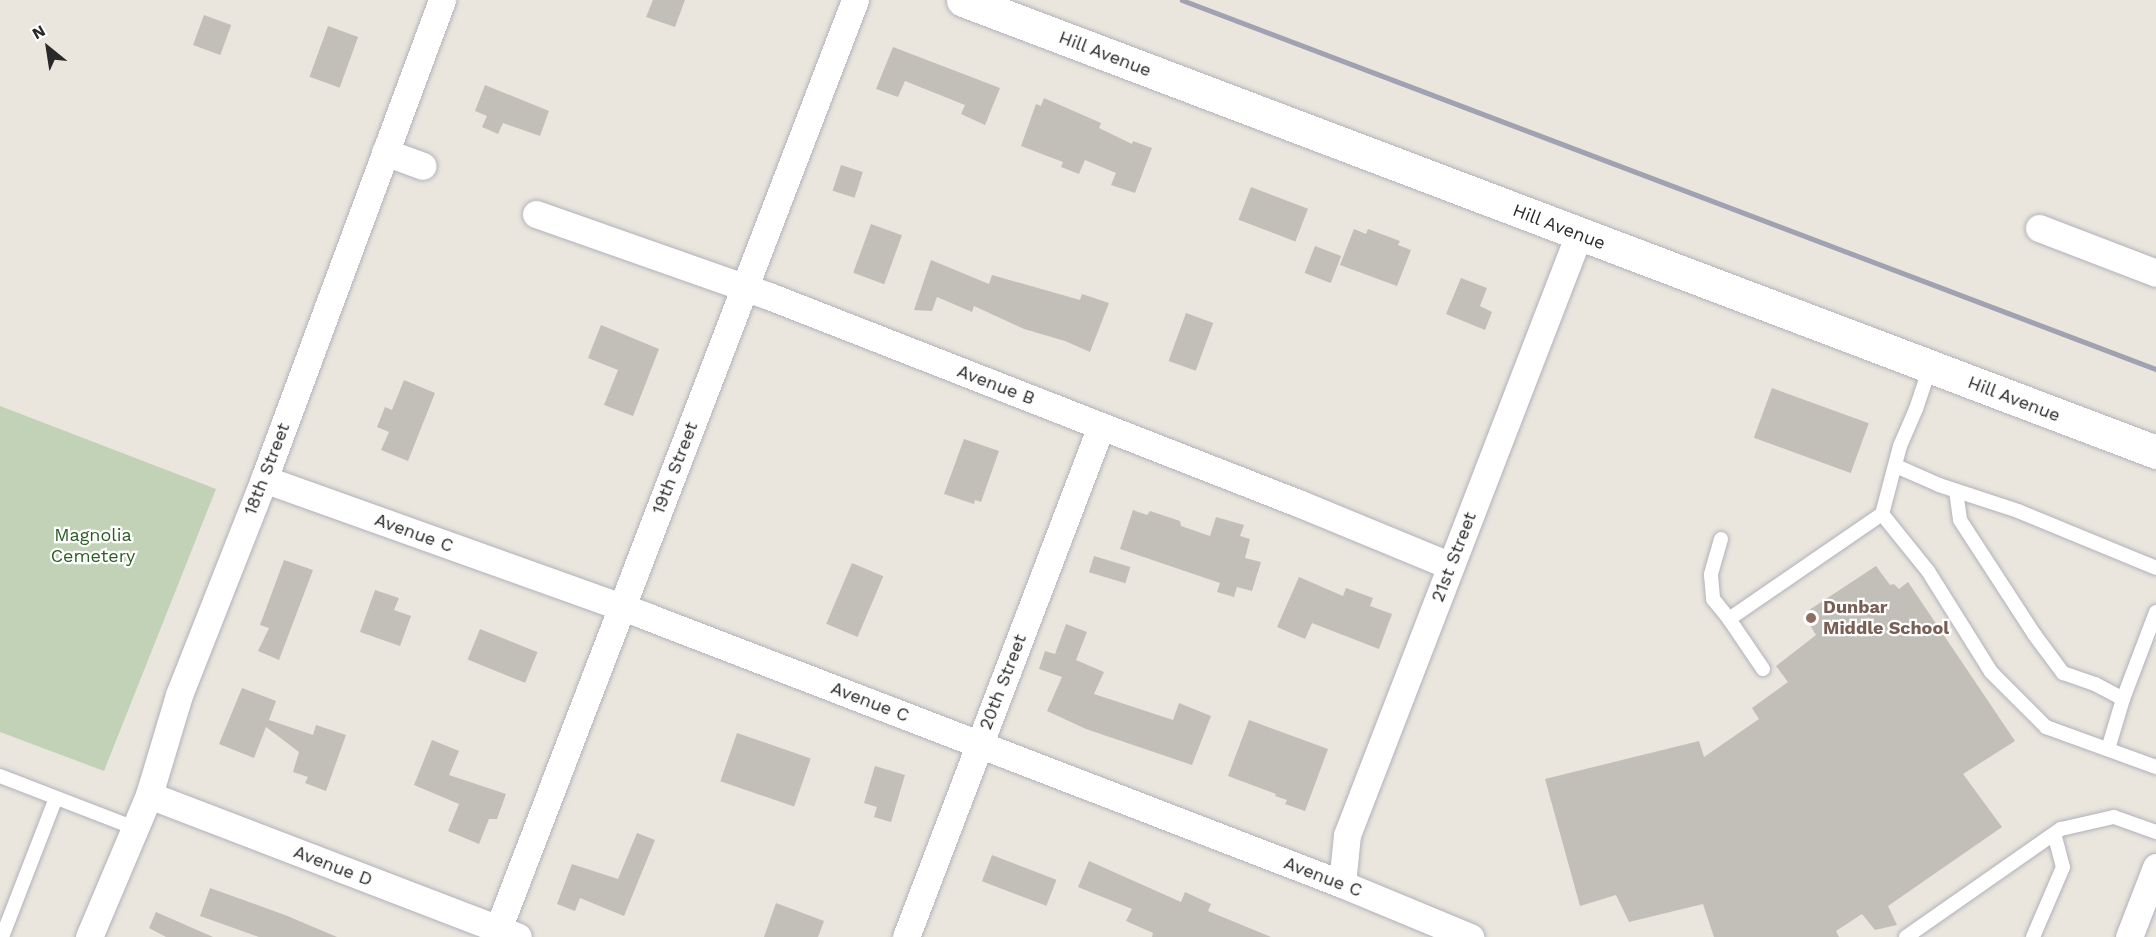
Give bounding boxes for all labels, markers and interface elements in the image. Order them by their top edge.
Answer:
north arrow [18,18,78,78]
text: N [29,21,49,43]
street label: Hill Avenue [1055,26,1155,82]
street label: Hill Avenue [1509,199,1609,255]
street label: Avenue B [954,360,1038,410]
street label: Hill Avenue [1964,371,2064,427]
street label: 19th Street [648,419,702,517]
street label: 18th Street [240,420,294,518]
street label: Avenue C [372,509,456,557]
street label: 21st Street [1427,509,1481,605]
park label: Magnolia Cemetery [51,525,135,568]
place label: Dunbar Middle School [1823,597,1949,640]
marker: Dunbar Middle School [1804,611,1818,625]
street label: 20th Street [975,631,1031,733]
street label: Avenue C [828,677,912,727]
street label: Avenue D [290,841,376,891]
street label: Avenue C [1281,852,1365,902]

